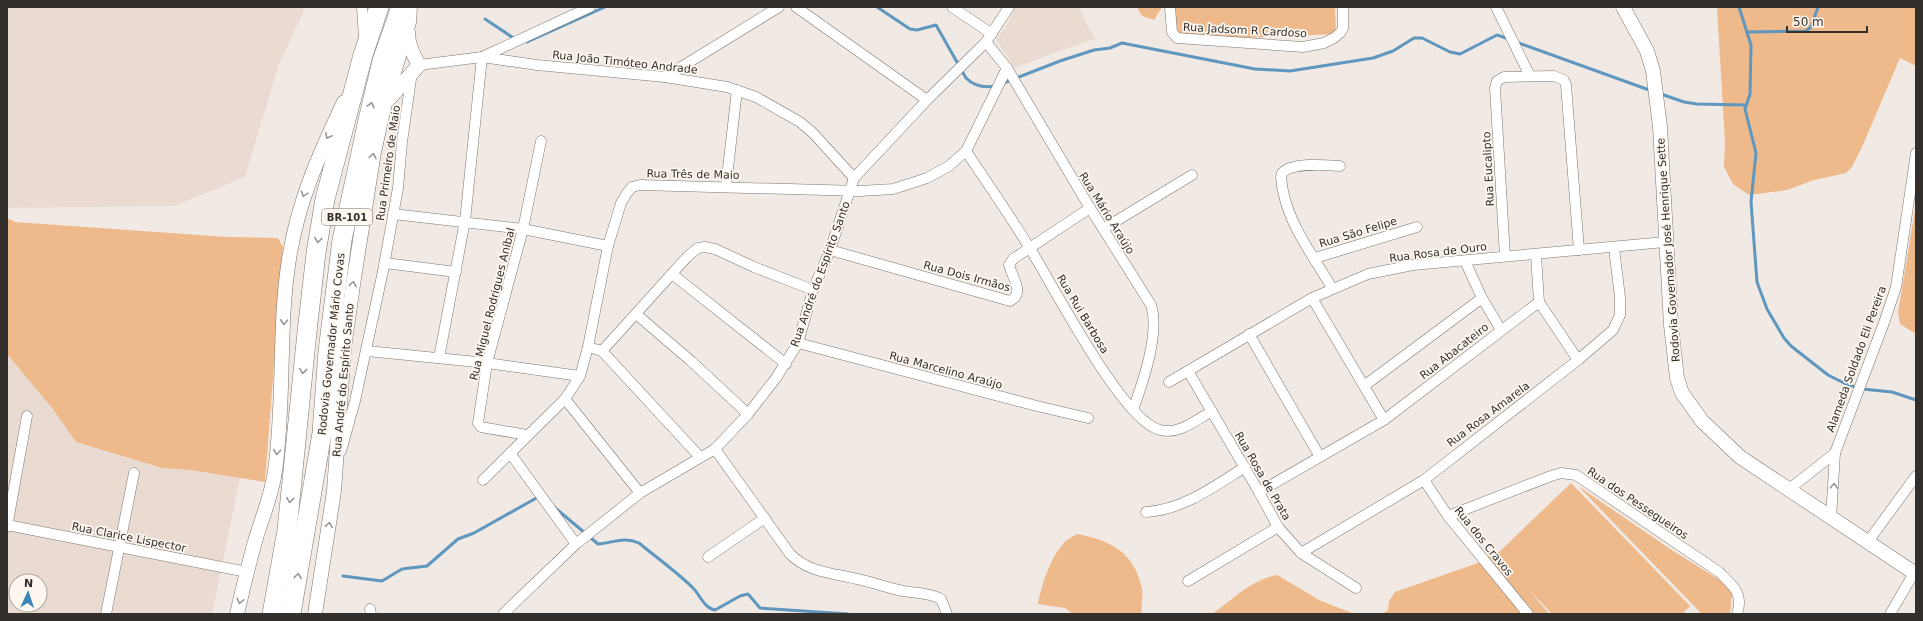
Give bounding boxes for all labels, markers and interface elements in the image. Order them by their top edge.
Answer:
scale bar [1787,8,1867,34]
text: 50 m [1793,15,1824,29]
street label: Rua Jadsom R Cardoso [1183,21,1308,40]
street label: Rua João Timóteo Andrade [552,48,698,77]
one-way arrow [367,101,375,108]
street label: Rua Primeiro de Maio [374,104,403,222]
one-way arrow [325,131,333,139]
street label: Rua Eucalipto [1480,131,1497,207]
street label: Rodovia Governador José Henrique Sette [1654,137,1683,362]
one-way arrow [369,153,377,159]
street label: Rua Três de Maio [646,167,740,182]
street label: Rua Mário Araújo [1076,170,1137,257]
one-way arrow [300,191,309,198]
street label: Rua André do Espírito Santo [788,199,853,349]
road number: BR-101 [322,209,372,225]
street label: Rua São Felipe [1318,214,1399,250]
street label: Rua Miguel Rodrigues Aníbal [467,226,518,382]
one-way arrow [314,237,323,244]
street label: Rua Rosa de Ouro [1389,240,1488,265]
street label: Rodovia Governador Mário Covas [315,252,348,436]
street label: Rua Dois Irmãos [922,259,1012,294]
street label: Rua Rui Barbosa [1054,272,1111,356]
one-way arrow [348,281,357,287]
street label: Alameda Soldado Eli Pereira [1824,284,1889,434]
street label: Rua André do Espírito Santo [330,302,357,457]
one-way arrow [280,319,289,325]
street label: Rua Abacateiro [1417,320,1491,382]
street label: Rua Marcelino Araújo [888,349,1004,392]
one-way arrow [299,368,308,374]
street label: Rua Rosa Amarela [1444,379,1532,450]
street label: Rua Rosa de Prata [1232,430,1293,523]
one-way arrow [273,449,282,455]
street label: Rua dos Pessegueiros [1585,465,1691,542]
one-way arrow [1829,483,1838,489]
one-way arrow [286,497,295,503]
street label: Rua dos Cravos [1452,504,1516,579]
street label: Rua Clarice Lispector [71,520,188,555]
one-way arrow [324,522,333,528]
north arrow [8,573,48,613]
one-way arrow [293,573,302,579]
text: N [24,577,33,590]
one-way arrow [236,597,245,604]

